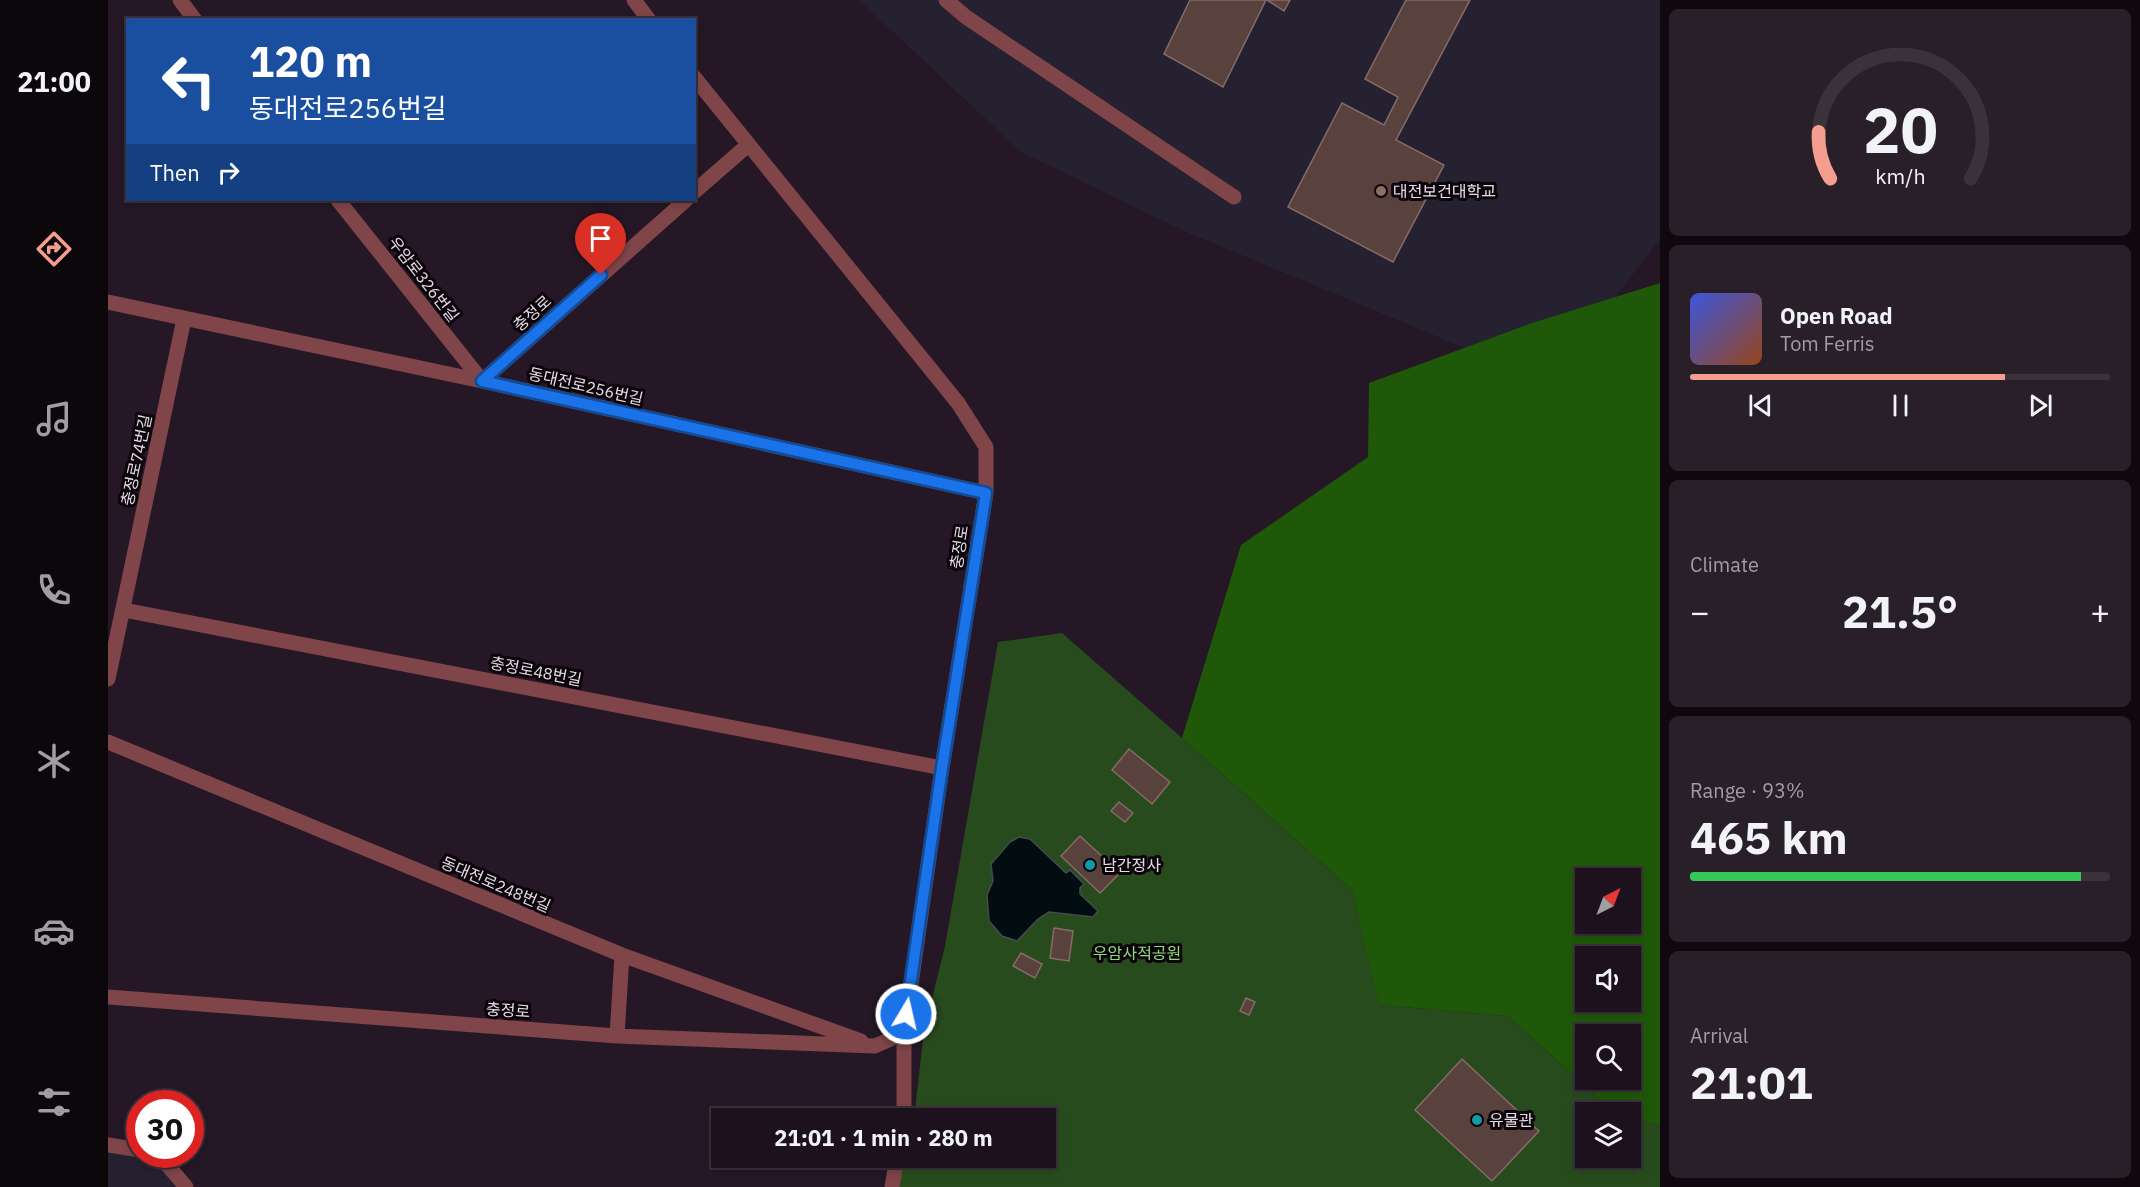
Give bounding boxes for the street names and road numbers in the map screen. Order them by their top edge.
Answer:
street label: 우암로326번길 [385,232,463,326]
street label: 충정로 [509,291,555,335]
street label: 동대전로256번길 [527,363,645,409]
street label: 충정로74번길 [117,413,155,507]
street label: 충정로 [946,523,972,570]
street label: 충정로48번길 [489,652,583,690]
street label: 동대전로248번길 [438,852,554,916]
street label: 충정로 [485,998,531,1022]

